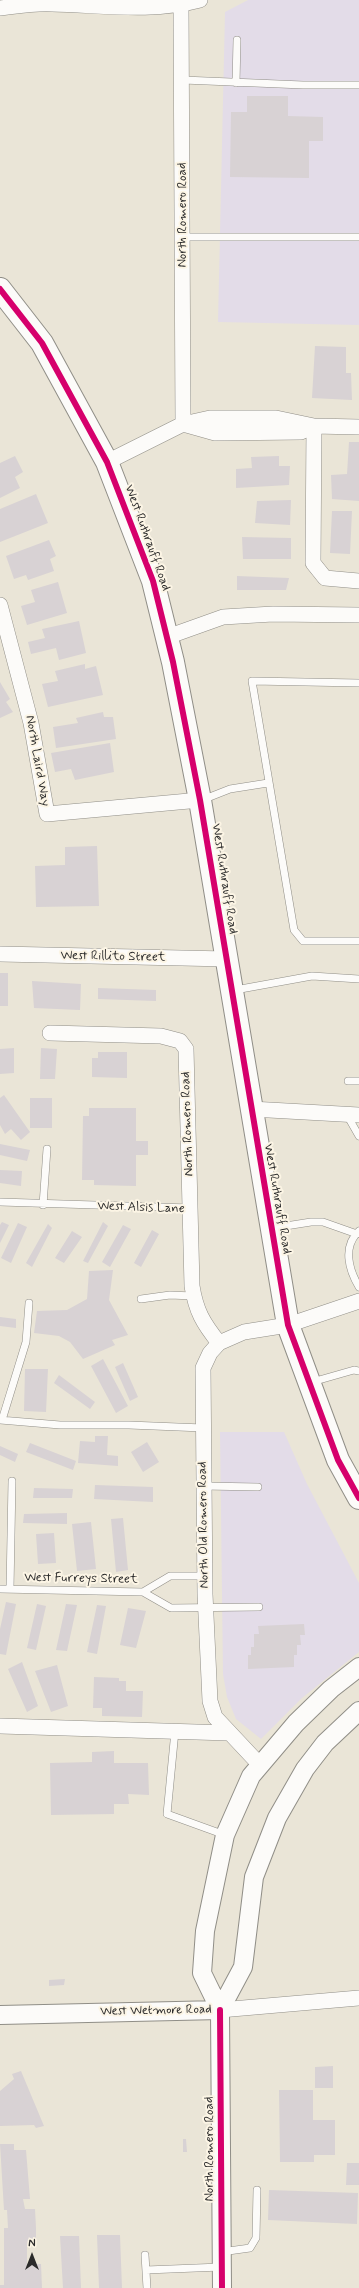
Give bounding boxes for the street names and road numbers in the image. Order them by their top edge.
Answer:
street label: North Romero Road [175,163,191,267]
street label: West Ruthrauff Road [121,483,173,593]
street label: North Laird Way [21,714,53,808]
street label: West Ruthrauff Road [208,823,240,935]
street label: West Rillito Street [60,948,166,966]
street label: North Romero Road [178,1071,198,1177]
street label: West Ruthrauff Road [260,1143,294,1255]
street label: West Alsis Lane [97,1199,185,1217]
street label: North Old Romero Road [195,1461,213,1589]
street label: West Furreys Street [24,1570,138,1588]
street label: West Wetmore Road [100,2002,212,2020]
street label: North Romero Road [202,2097,218,2201]

